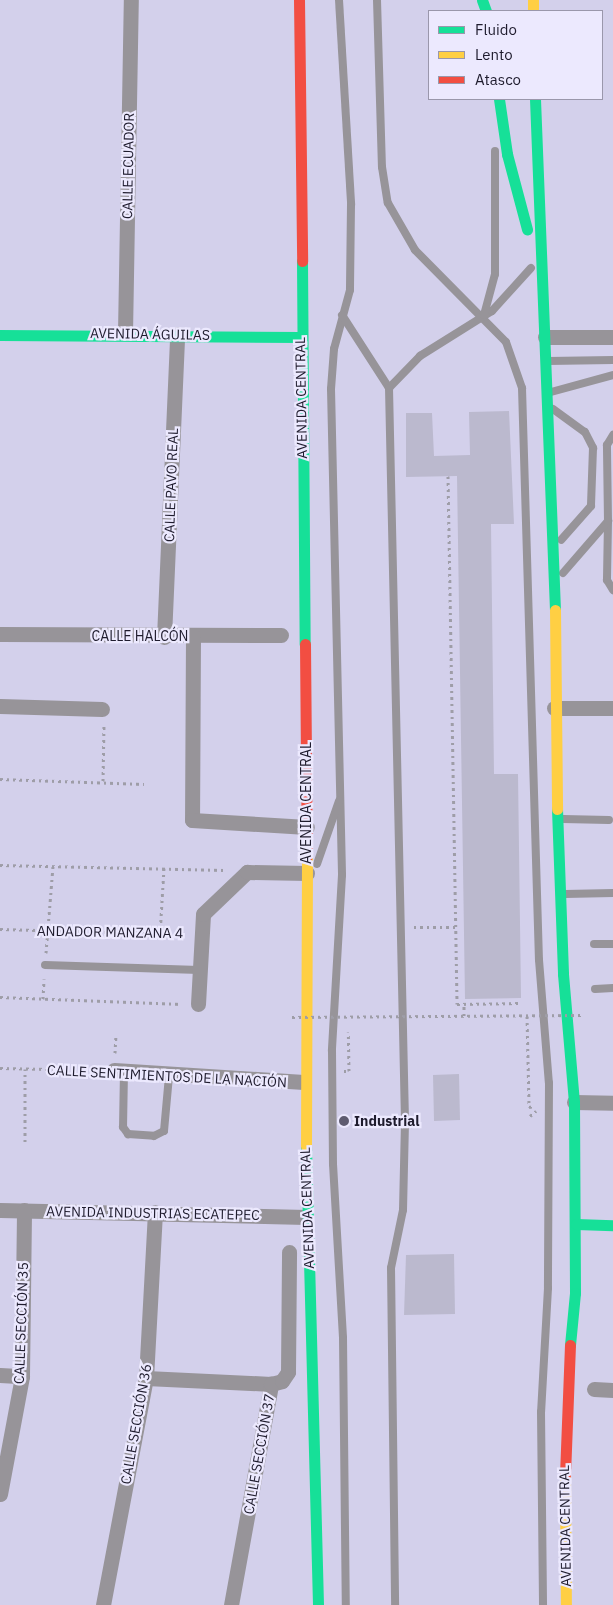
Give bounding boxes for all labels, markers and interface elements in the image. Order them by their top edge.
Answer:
legend [428,10,603,100]
text: Fluido [475,20,517,39]
text: Lento [475,45,513,64]
text: Atasco [475,70,521,89]
street label: CALLE ECUADOR [119,113,137,219]
street label: AVENIDA ÁGUILAS [90,325,210,343]
street label: AVENIDA CENTRAL [292,337,310,459]
street label: CALLE PAVO REAL [161,428,181,542]
street label: CALLE HALCÓN [92,628,188,644]
street label: AVENIDA CENTRAL [298,742,314,864]
street label: ANDADOR MANZANA 4 [37,922,183,942]
street label: CALLE SENTIMIENTOS DE LA NACIÓN [47,1061,287,1091]
place label: Industrial [354,1113,419,1129]
marker: Industrial [338,1115,350,1127]
street label: AVENIDA CENTRAL [296,1147,318,1269]
street label: AVENIDA INDUSTRIAS ECATEPEC [46,1203,260,1223]
street label: CALLE SECCIÓN 35 [10,1262,32,1384]
street label: CALLE SECCIÓN 36 [117,1362,155,1486]
street label: CALLE SECCIÓN 37 [240,1392,278,1516]
street label: AVENIDA CENTRAL [556,1465,574,1587]

